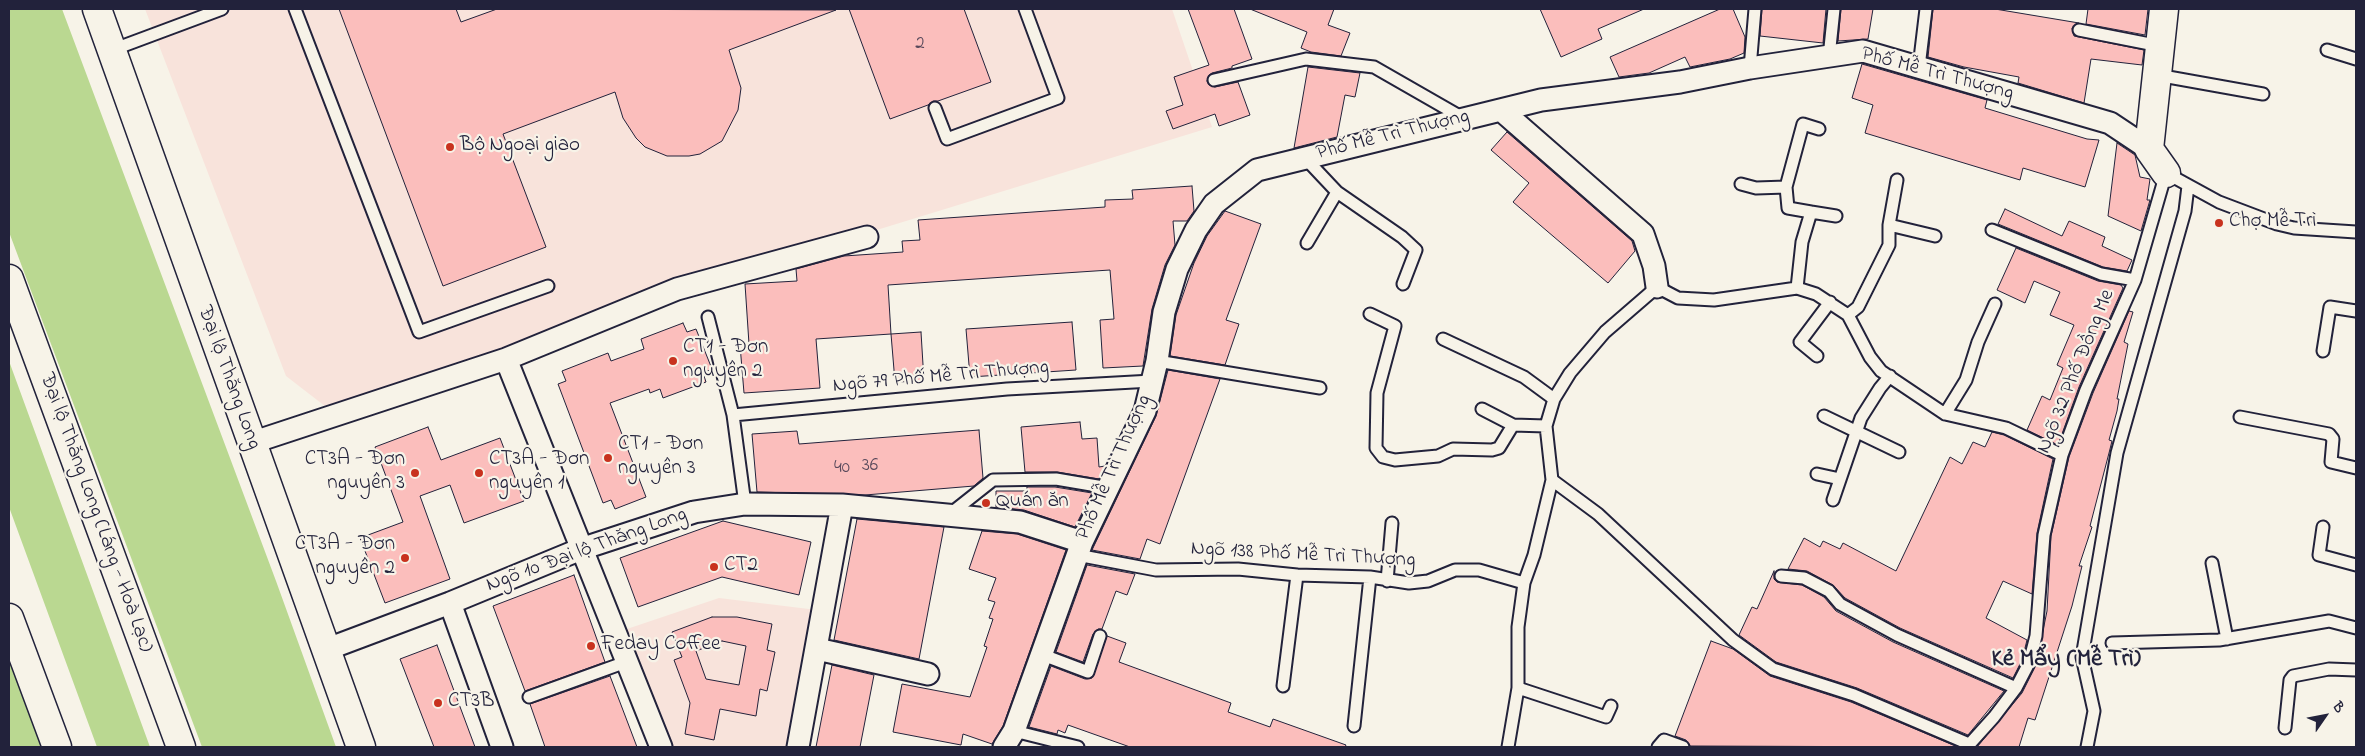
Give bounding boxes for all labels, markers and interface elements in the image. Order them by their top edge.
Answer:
house number: 2 [915,34,925,56]
street label: Phố Mễ Trì Thượng [1858,43,2016,107]
street label: Phố Mễ Trì Thượng [1314,105,1472,167]
place label: Bộ Ngoại giao [460,134,580,160]
marker: Bộ Ngoại giao [444,141,456,153]
place label: Chợ Mễ Trì [2229,210,2316,236]
marker: Chợ Mễ Trì [2213,217,2225,229]
street label: Ngõ 32 Phố Đồng Me [2033,286,2121,458]
street label: Đại lộ Thăng Long [190,303,266,453]
place label: CT1 - Đơn nguyên 2 [683,336,768,386]
marker: CT1 - Đơn nguyên 2 [667,355,679,367]
street label: Ngõ 79 Phố Mễ Trì Thượng [832,356,1050,400]
street label: Đại lộ Thăng Long (Láng - Hoà Lạc) [33,370,157,656]
street label: Phố Mễ Trì Thượng [1072,391,1158,545]
place label: CT1 - Đơn nguyên 3 [618,433,703,483]
place label: CT3A - Đơn nguyên 3 [305,448,405,498]
place label: CT3A - Đơn nguyên 1 [489,448,589,498]
marker: CT1 - Đơn nguyên 3 [602,452,614,464]
house number: 36 [862,456,878,478]
house number: 40 [834,458,850,480]
marker: CT3A - Đơn nguyên 3 [409,467,421,479]
marker: CT3A - Đơn nguyên 1 [473,467,485,479]
place label: Quán ăn [996,490,1069,516]
marker: Quán ăn [980,497,992,509]
street label: Ngõ 10 Đại lộ Thăng Long [483,503,691,599]
place label: CT3A - Đơn nguyên 2 [295,533,395,583]
street label: Ngõ 138 Phố Mễ Trì Thượng [1190,538,1416,574]
marker: CT3A - Đơn nguyên 2 [399,552,411,564]
place label: CT2 [724,554,758,580]
marker: CT2 [708,561,720,573]
place label: Feday Coffee [601,633,720,659]
marker: Feday Coffee [585,640,597,652]
district label: Kẻ Mẩy (Mễ Trì) [1991,647,2141,675]
place label: CT3B [448,690,494,716]
north arrow [2300,691,2350,741]
marker: CT3B [432,697,444,709]
text: B [2327,698,2349,717]

